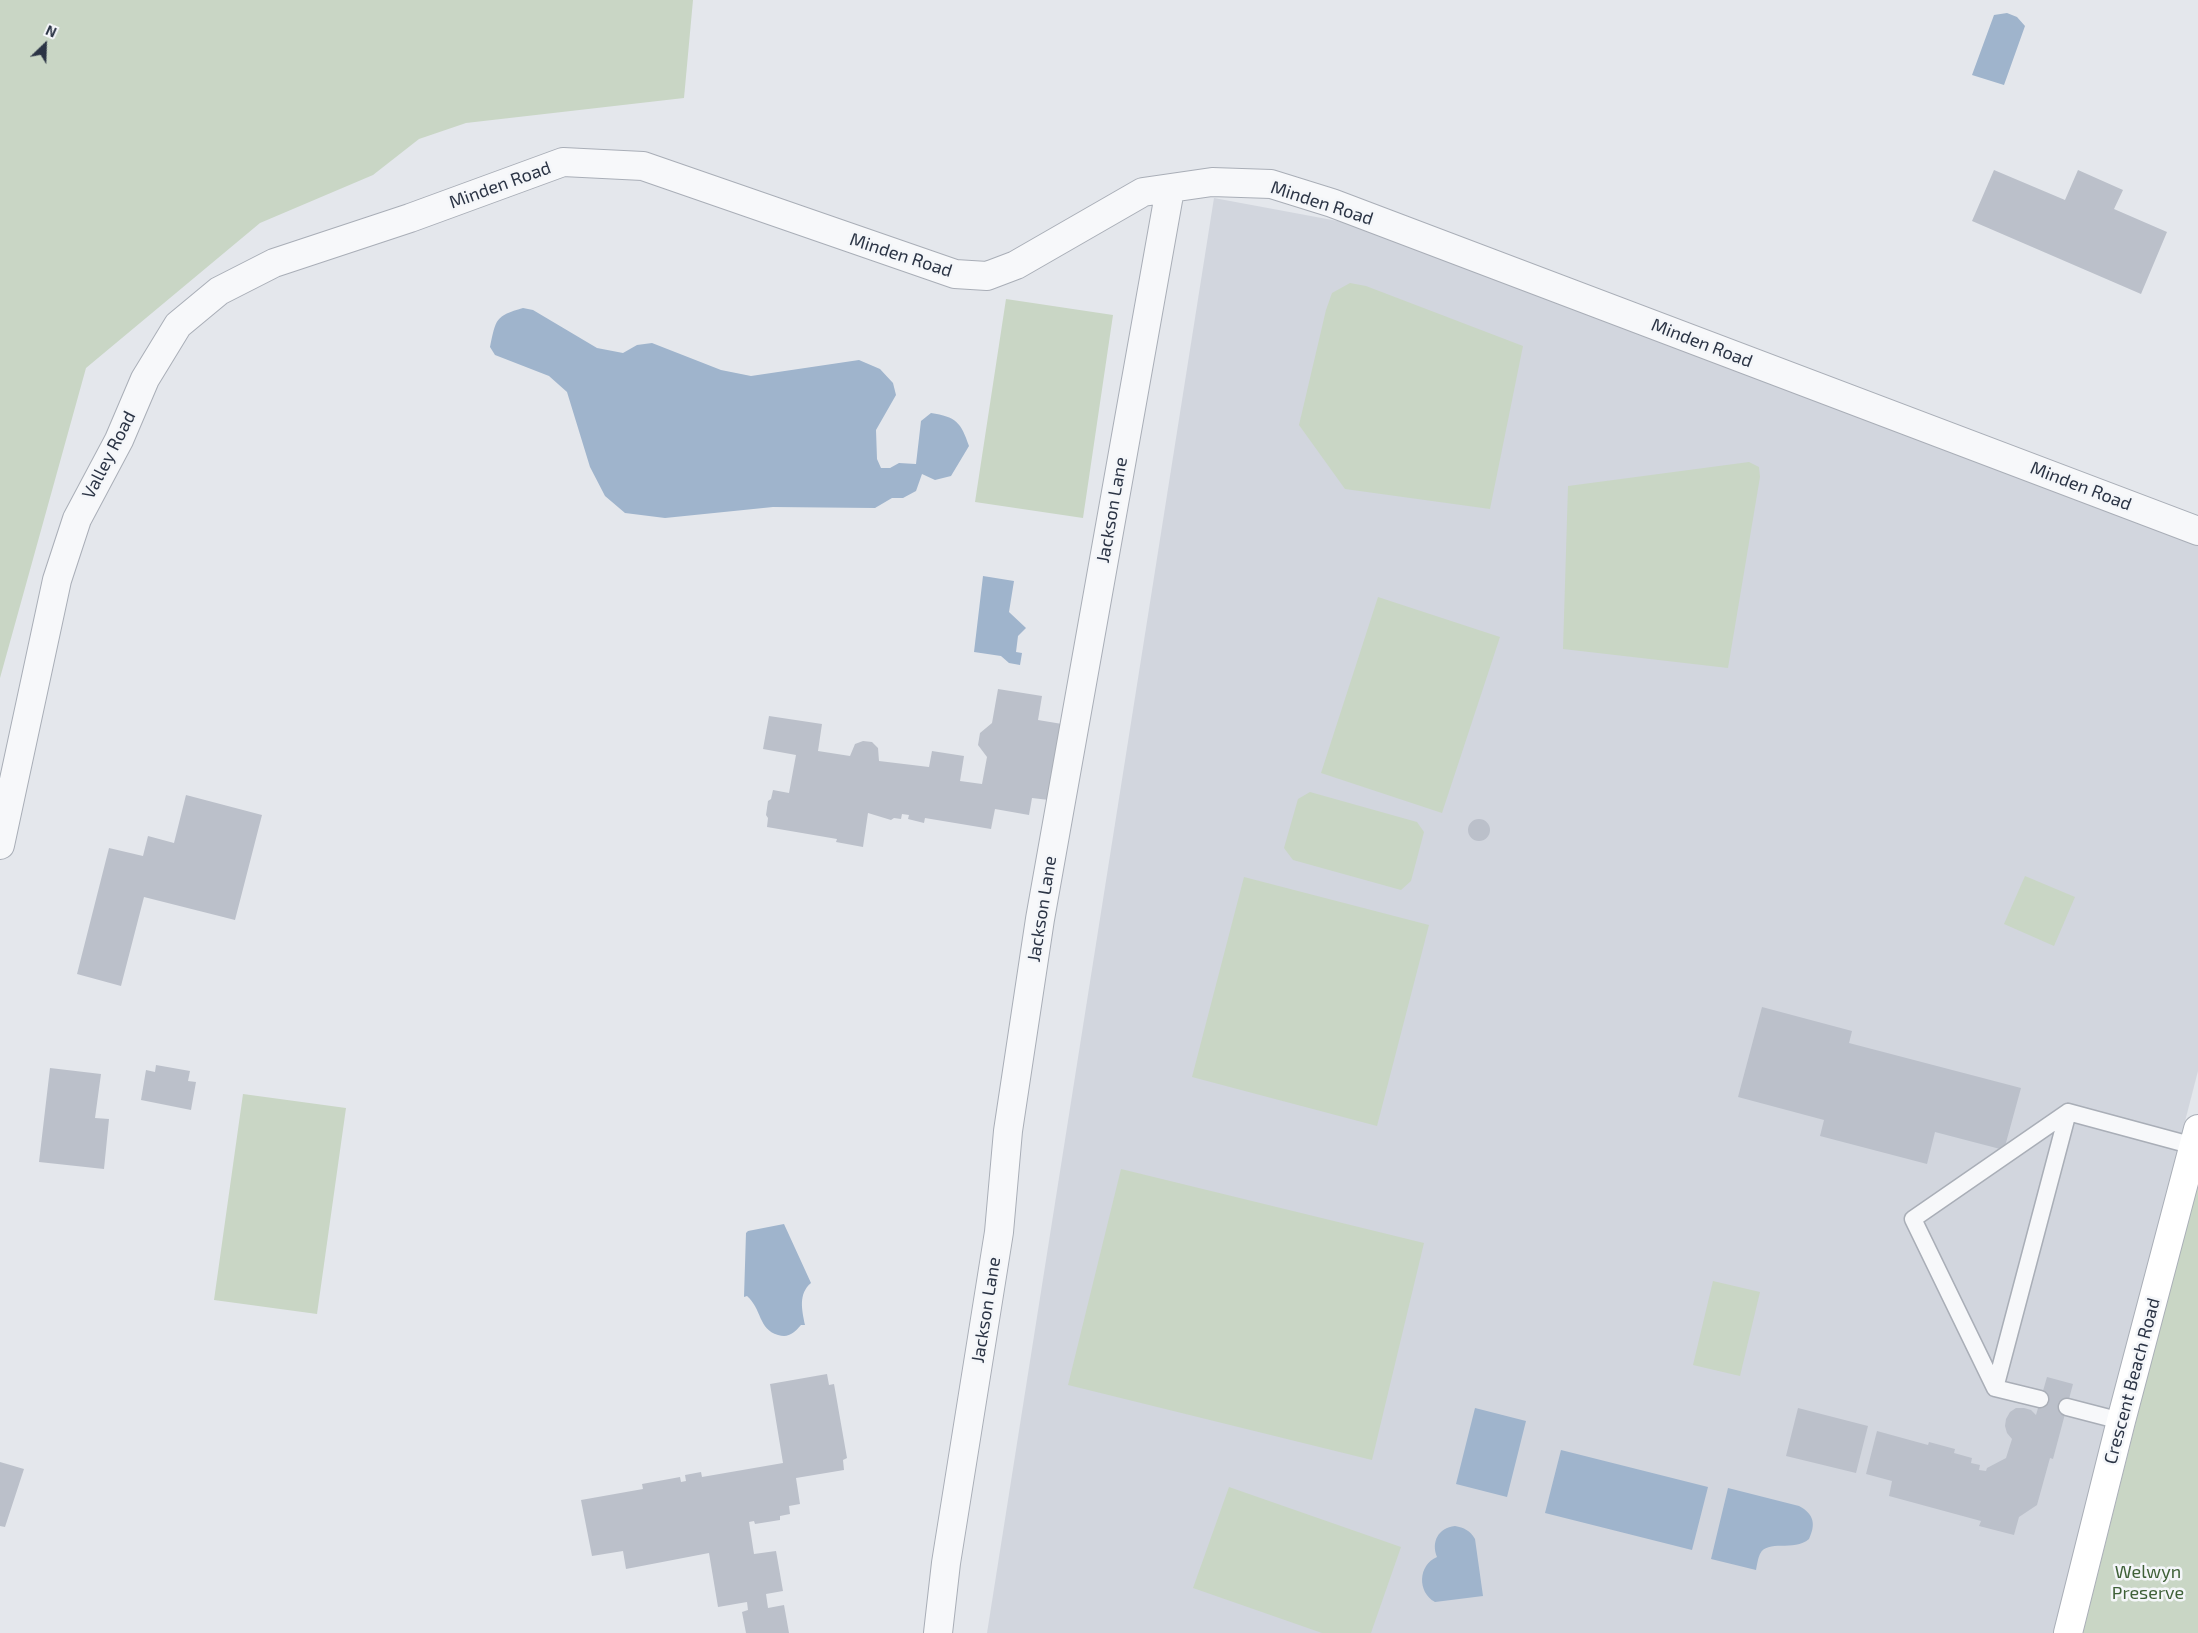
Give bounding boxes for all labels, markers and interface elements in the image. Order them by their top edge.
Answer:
north arrow [20,20,70,70]
text: N [43,21,59,41]
street label: Minden Road [446,157,554,213]
street label: Minden Road [1268,176,1376,230]
street label: Minden Road [847,228,955,282]
street label: Minden Road [1648,314,1756,372]
street label: Valley Road [78,407,140,503]
street label: Jackson Lane [1092,455,1132,565]
street label: Minden Road [2027,457,2135,515]
street label: Jackson Lane [1023,854,1061,964]
street label: Jackson Lane [967,1255,1005,1365]
street label: Crescent Beach Road [2099,1296,2165,1466]
park label: Welwyn Preserve [2112,1561,2184,1604]

